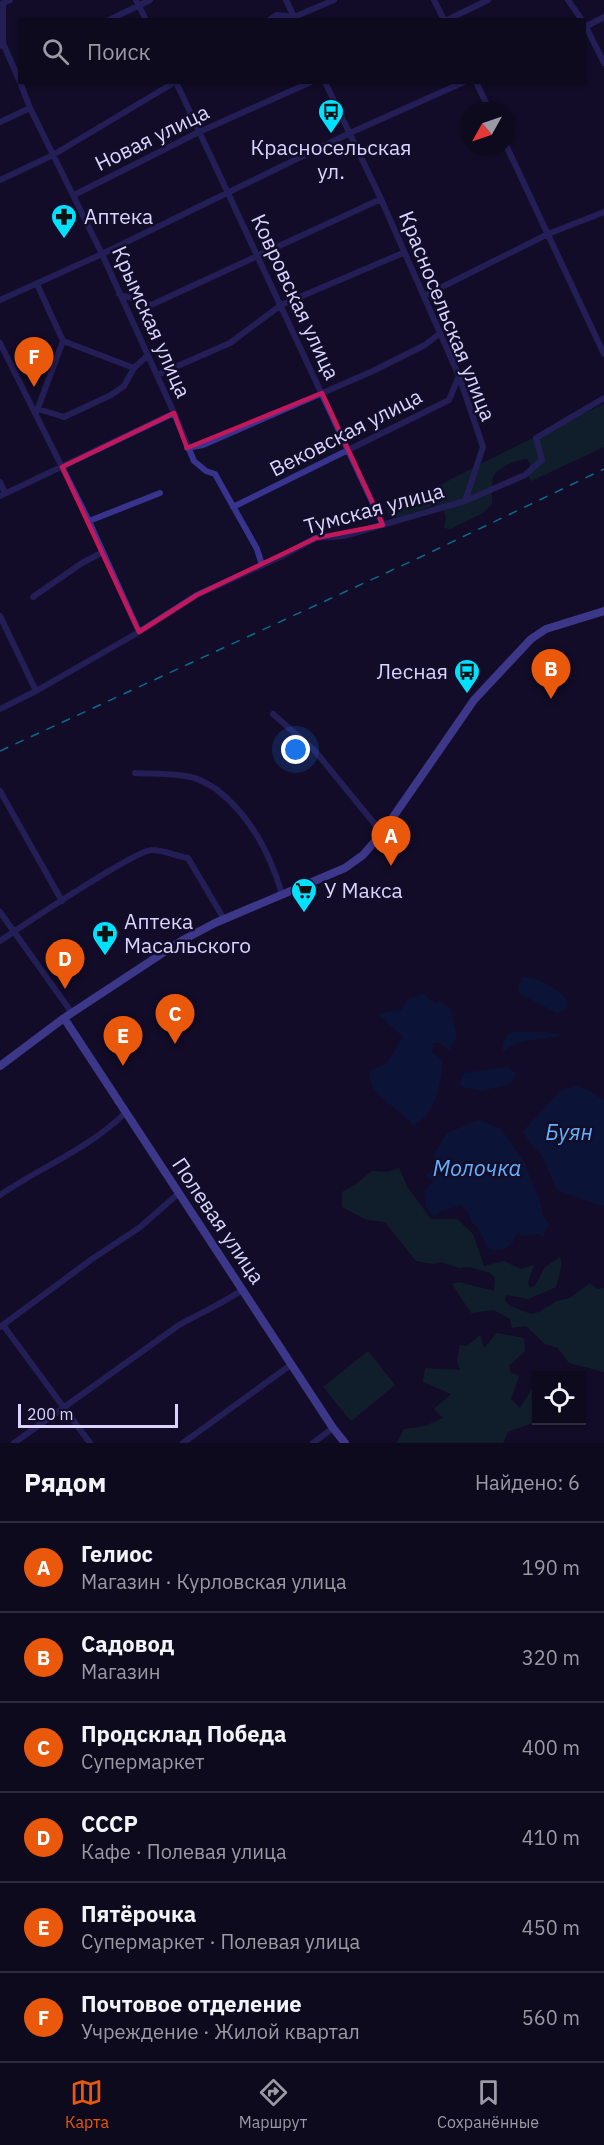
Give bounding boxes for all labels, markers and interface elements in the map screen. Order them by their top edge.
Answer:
search box [18,18,586,84]
icon: search [39,35,72,68]
text: Поиск [87,37,151,66]
street label: Новая улица [90,97,213,177]
bus stop icon: Красносельская ул. [316,97,346,135]
north arrow [460,102,514,156]
place label: Красносельская ул. [250,133,412,185]
pharmacy icon: Аптека [49,202,79,240]
place label: Аптека [84,202,153,230]
street label: Красносельская улица [393,206,503,425]
street label: Ковровская улица [245,209,347,384]
street label: Крымская улица [106,241,198,402]
pin: F [15,338,54,387]
street label: Вековская улица [265,382,426,483]
street label: Тумская улица [301,476,447,540]
pin: B [532,650,570,699]
place label: Лесная [377,657,448,685]
bus stop icon: Лесная [452,657,482,695]
your location [281,735,310,764]
pin: A [372,816,410,866]
supermarket icon: У Макса [289,876,319,914]
place label: У Макса [324,876,403,904]
place label: Аптека Масальского [124,907,251,959]
pharmacy icon: Аптека Масальского [90,919,120,957]
pin: D [46,940,84,989]
pin: C [156,994,195,1044]
pin: E [104,1016,142,1066]
water label: Буян [545,1117,593,1146]
street label: Полевая улица [166,1152,271,1289]
water label: Молочка [433,1153,521,1182]
map controls [532,1371,586,1425]
button: locate [532,1371,586,1425]
scale bar [18,1401,178,1428]
text: 200 m [27,1404,74,1424]
text: Рядом [24,1465,106,1499]
text: Найдено: 6 [475,1469,580,1496]
text: Гелиос [81,1539,153,1568]
text: A [37,1554,50,1581]
text: 190 m [522,1554,580,1581]
text: Магазин · Курловская улица [81,1568,347,1595]
text: Садовод [81,1629,174,1658]
text: B [37,1644,50,1671]
text: 320 m [522,1644,580,1671]
text: Магазин [81,1658,161,1685]
text: Продсклад Победа [81,1719,287,1748]
text: C [37,1734,50,1761]
text: 400 m [522,1734,580,1761]
text: Супермаркет [81,1748,204,1775]
text: СССР [81,1809,138,1838]
text: D [37,1824,50,1851]
text: 410 m [522,1824,580,1851]
text: Кафе · Полевая улица [81,1838,287,1865]
text: Пятёрочка [81,1899,196,1928]
text: E [37,1914,50,1941]
text: 450 m [522,1914,580,1941]
text: Супермаркет · Полевая улица [81,1928,360,1955]
text: Почтовое отделение [81,1989,302,2018]
text: F [38,2004,49,2031]
text: 560 m [522,2004,580,2031]
text: Учреждение · Жилой квартал [81,2018,360,2045]
tab: Карта [65,2076,109,2132]
tab: Маршрут [239,2076,307,2132]
tab: Сохранённые [437,2076,539,2132]

